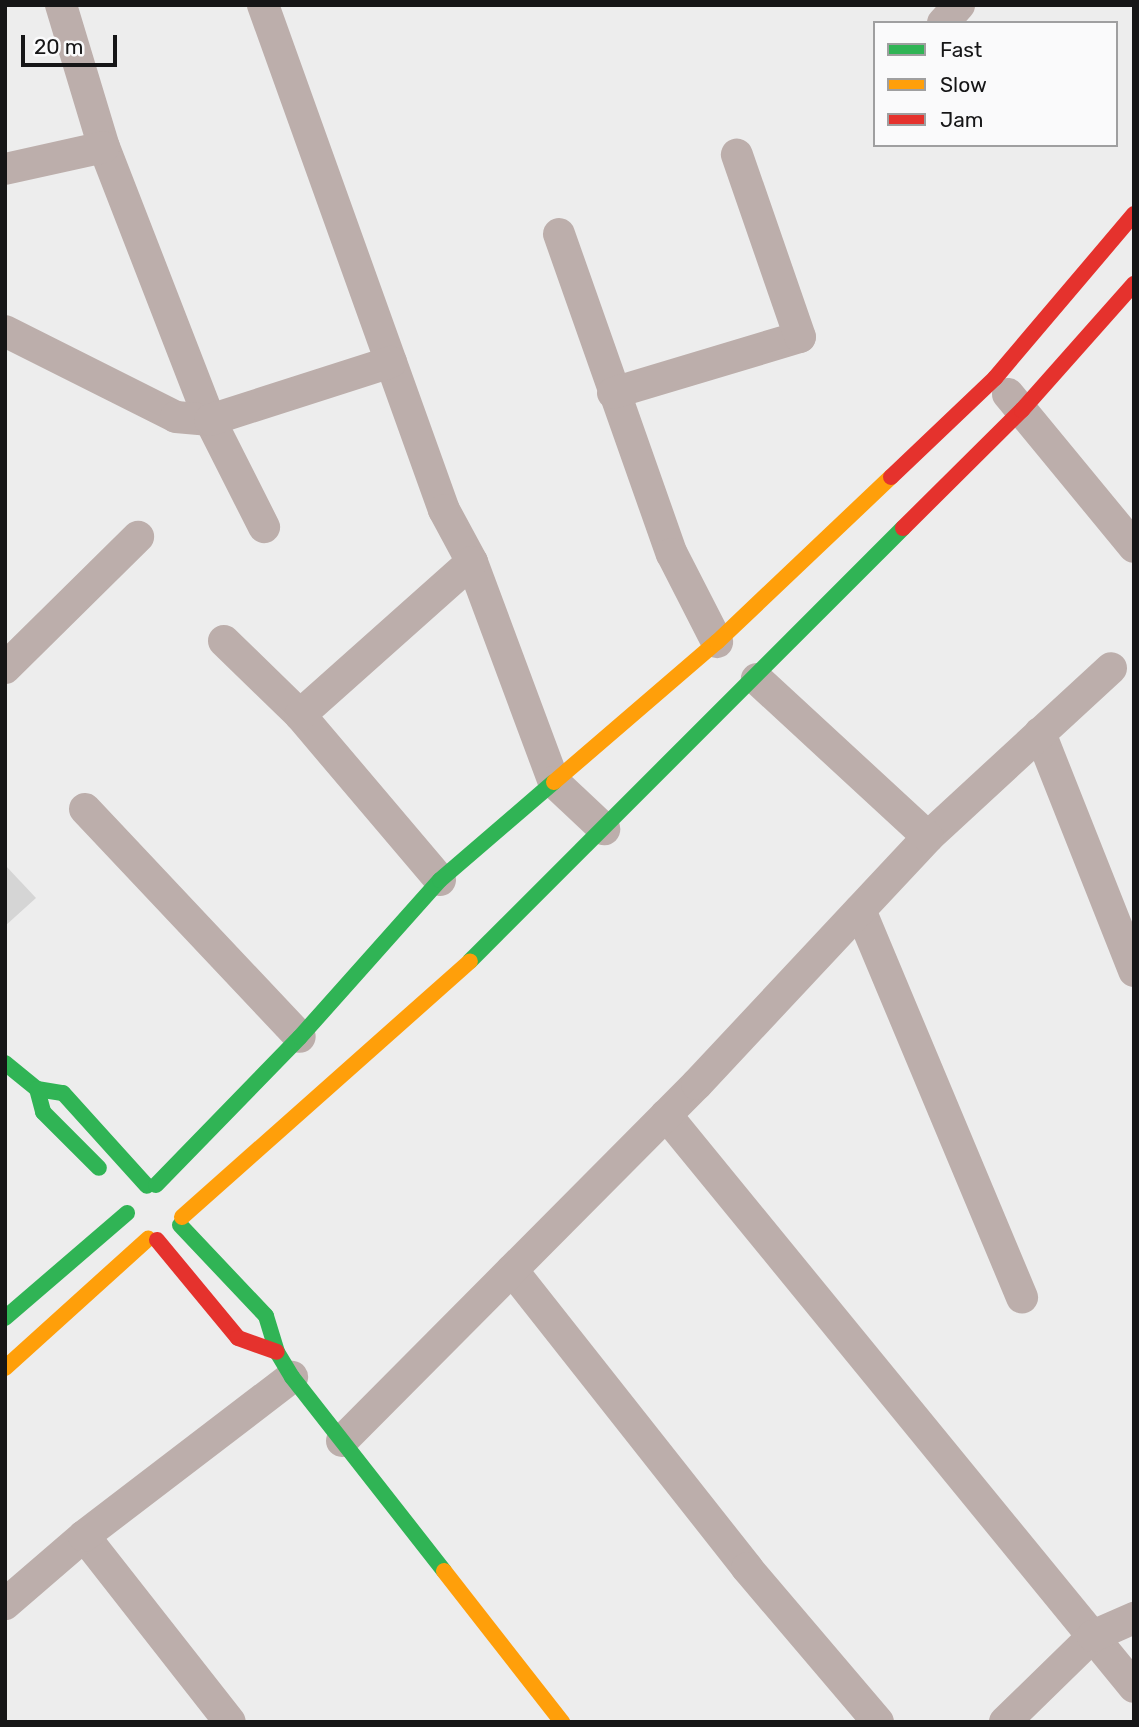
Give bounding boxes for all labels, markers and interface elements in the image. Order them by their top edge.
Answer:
scale bar [24,21,121,65]
legend [873,21,1118,147]
text: 20 m [34,34,83,59]
text: Fast [940,37,982,62]
text: Slow [940,72,987,97]
text: Jam [940,107,984,132]

